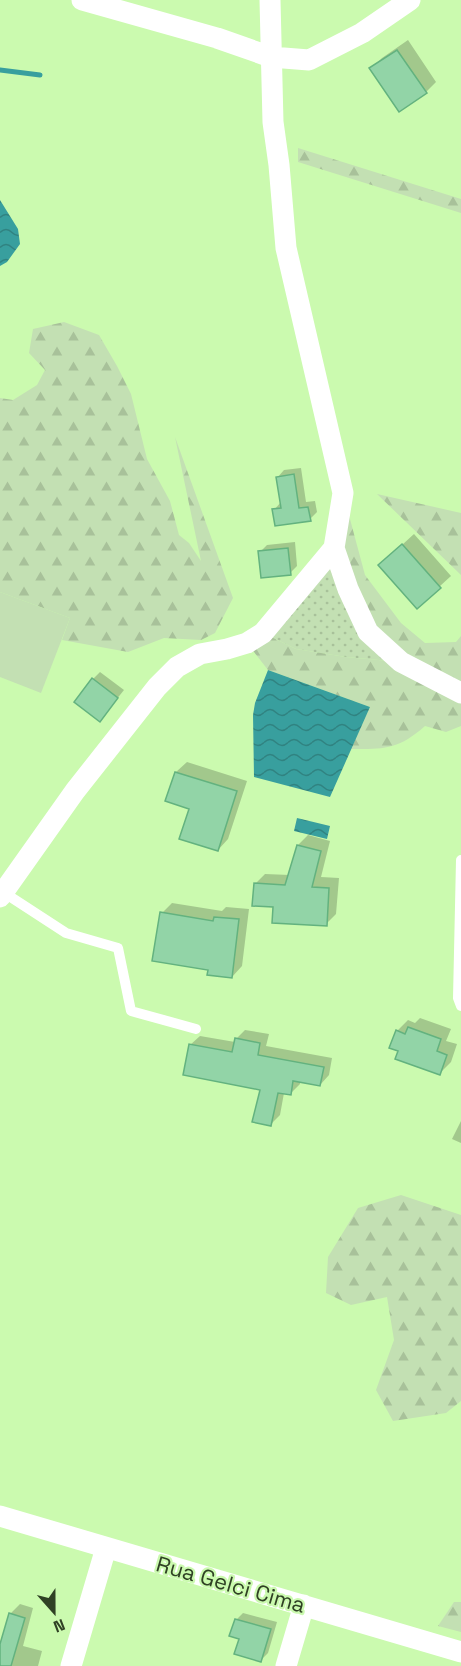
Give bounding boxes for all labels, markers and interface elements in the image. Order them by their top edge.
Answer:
street label: Rua Gelci Cima [153,1549,309,1619]
north arrow [24,1582,84,1642]
text: N [50,1614,68,1637]

